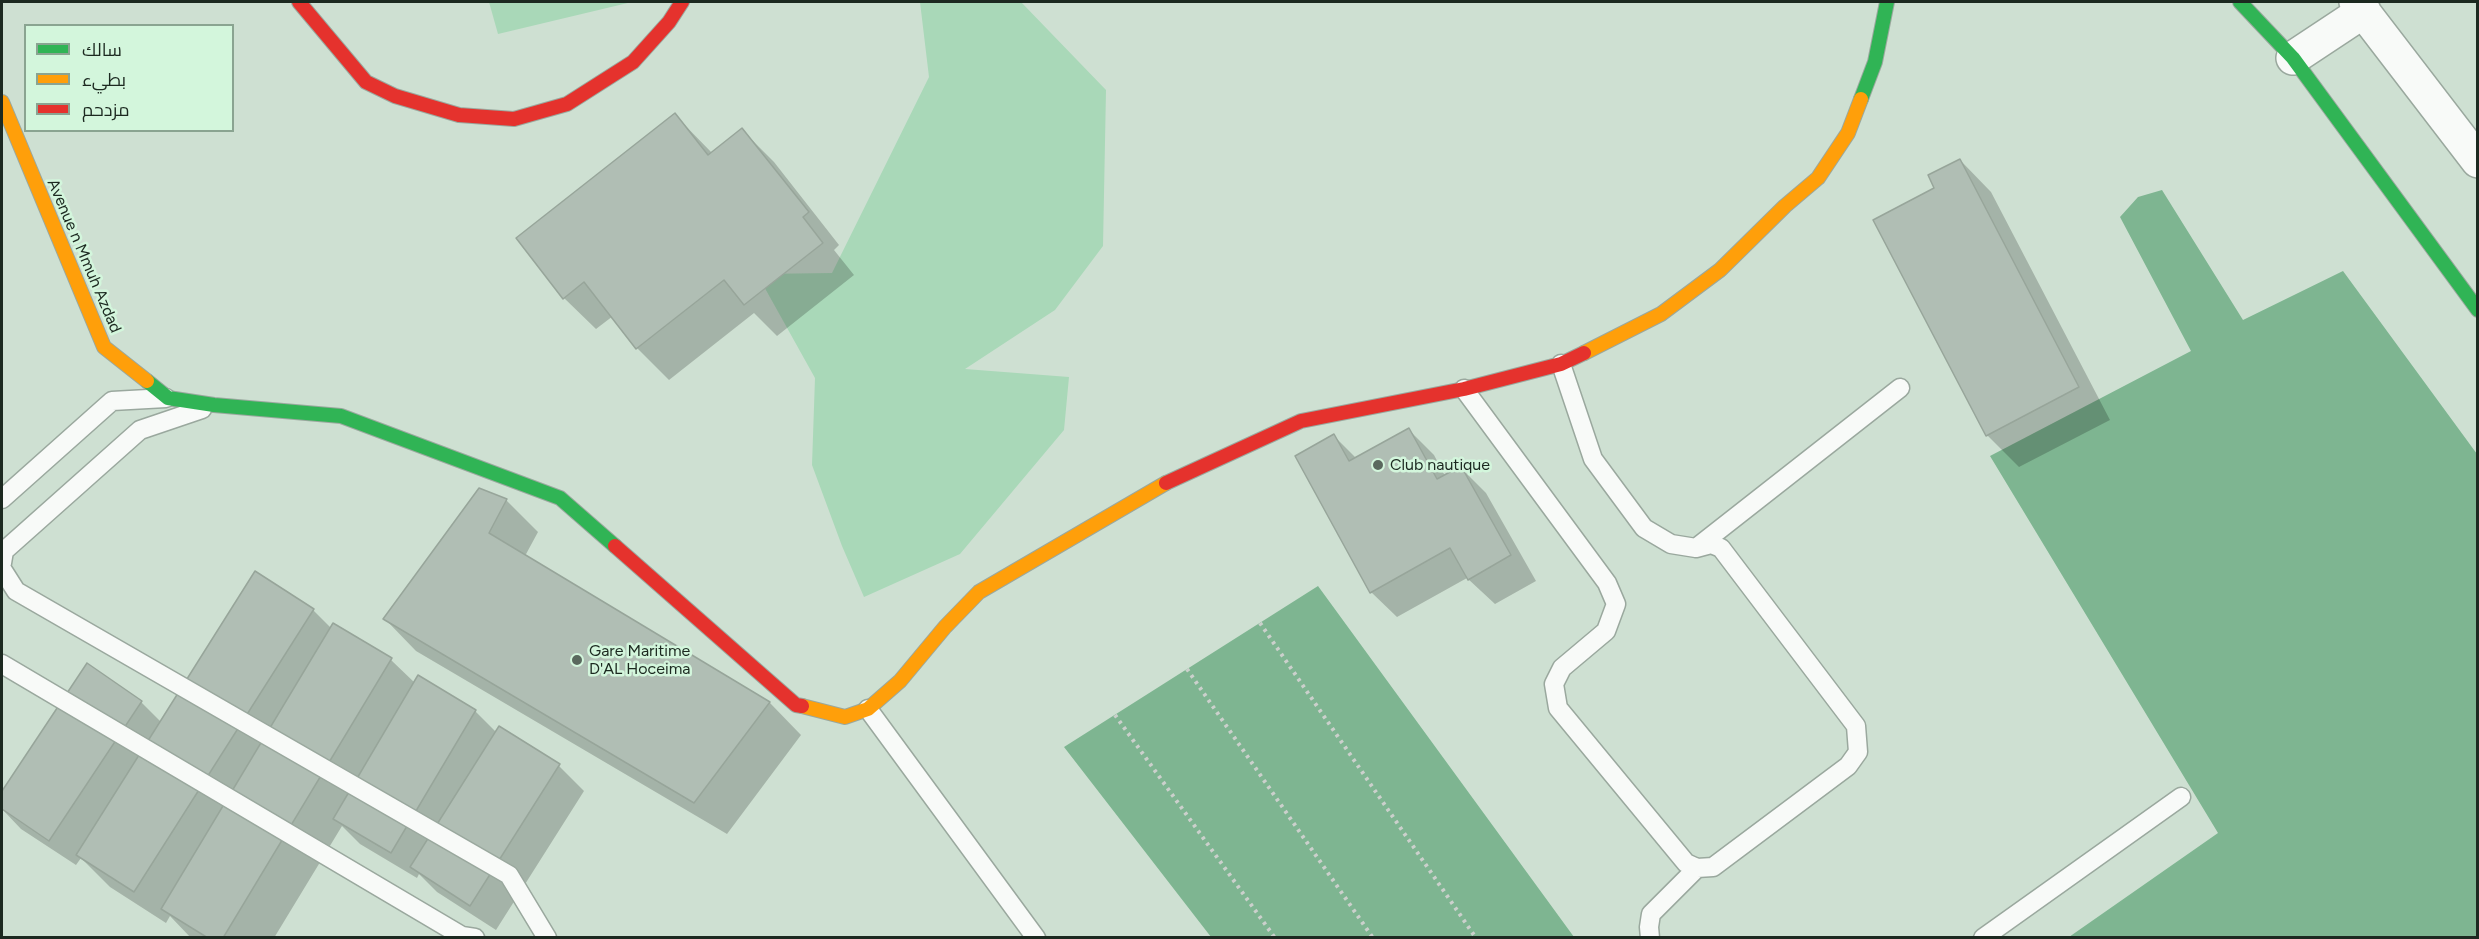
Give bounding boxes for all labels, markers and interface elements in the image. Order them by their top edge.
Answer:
legend [24,24,234,132]
text: سالك [82,39,122,61]
text: بطيء [82,69,126,91]
text: مزدحم [82,99,130,121]
street label: Avenue n Mmuh Azdad [43,176,125,336]
place label: Club nautique [1390,455,1490,475]
marker: Club nautique [1371,458,1385,472]
place label: Gare Maritime D'AL Hoceima [589,641,690,679]
marker: Gare Maritime D'AL Hoceima [570,653,584,667]

